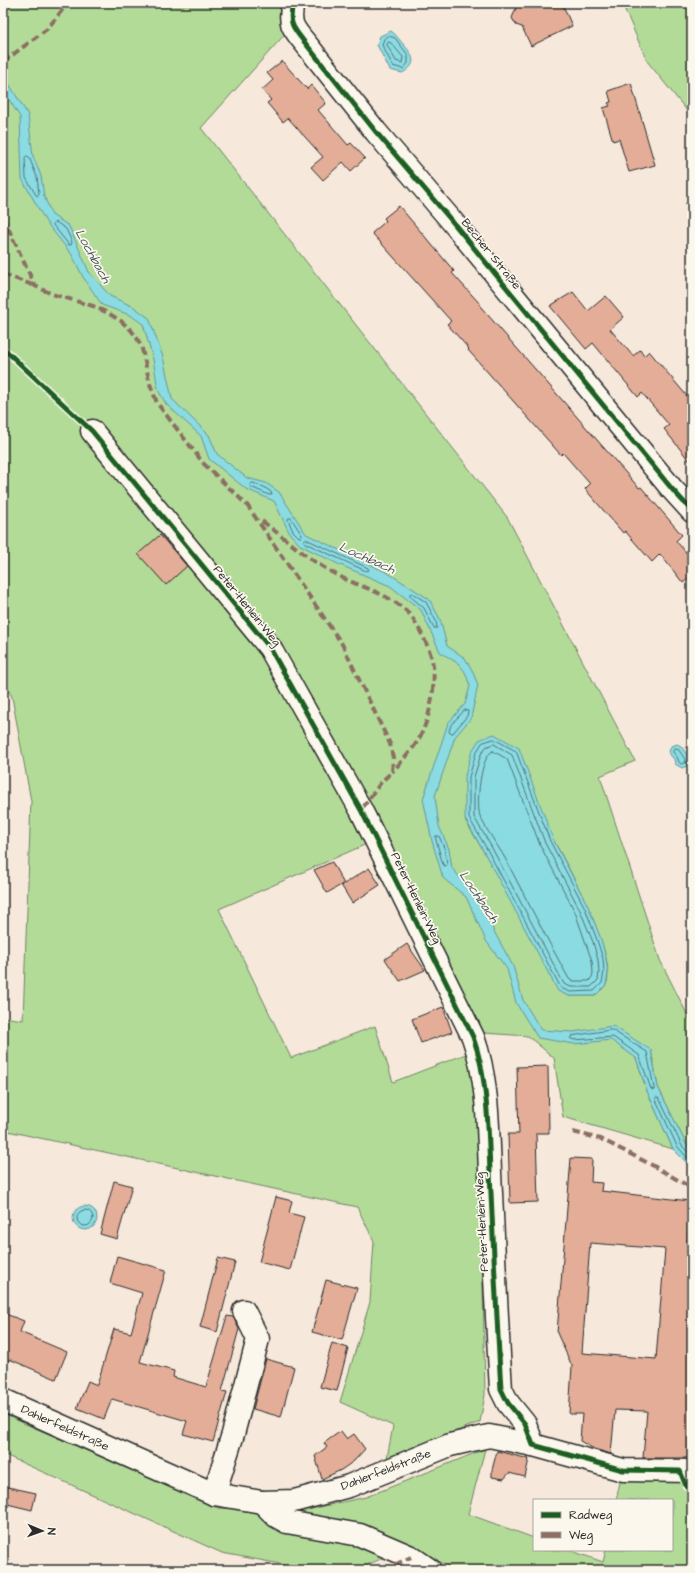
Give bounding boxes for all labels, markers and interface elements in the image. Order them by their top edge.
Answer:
street label: Becher Straße [457,215,525,293]
water label: Lochbach [71,226,116,287]
water label: Lochbach [336,538,398,579]
street label: Peter-Henlein-Weg [208,562,285,651]
street label: Peter-Henlein-Weg [386,850,445,947]
water label: Lochbach [455,867,503,927]
street label: Peter-Henlein-Weg [471,1172,494,1272]
street label: Dahlerfeldstraße [18,1401,112,1455]
street label: Dahlerfeldstraße [339,1445,434,1495]
legend [533,1499,673,1551]
text: Radweg [569,1507,612,1525]
north arrow [22,1511,62,1551]
text: Weg [569,1527,593,1545]
text: N [44,1528,59,1535]

